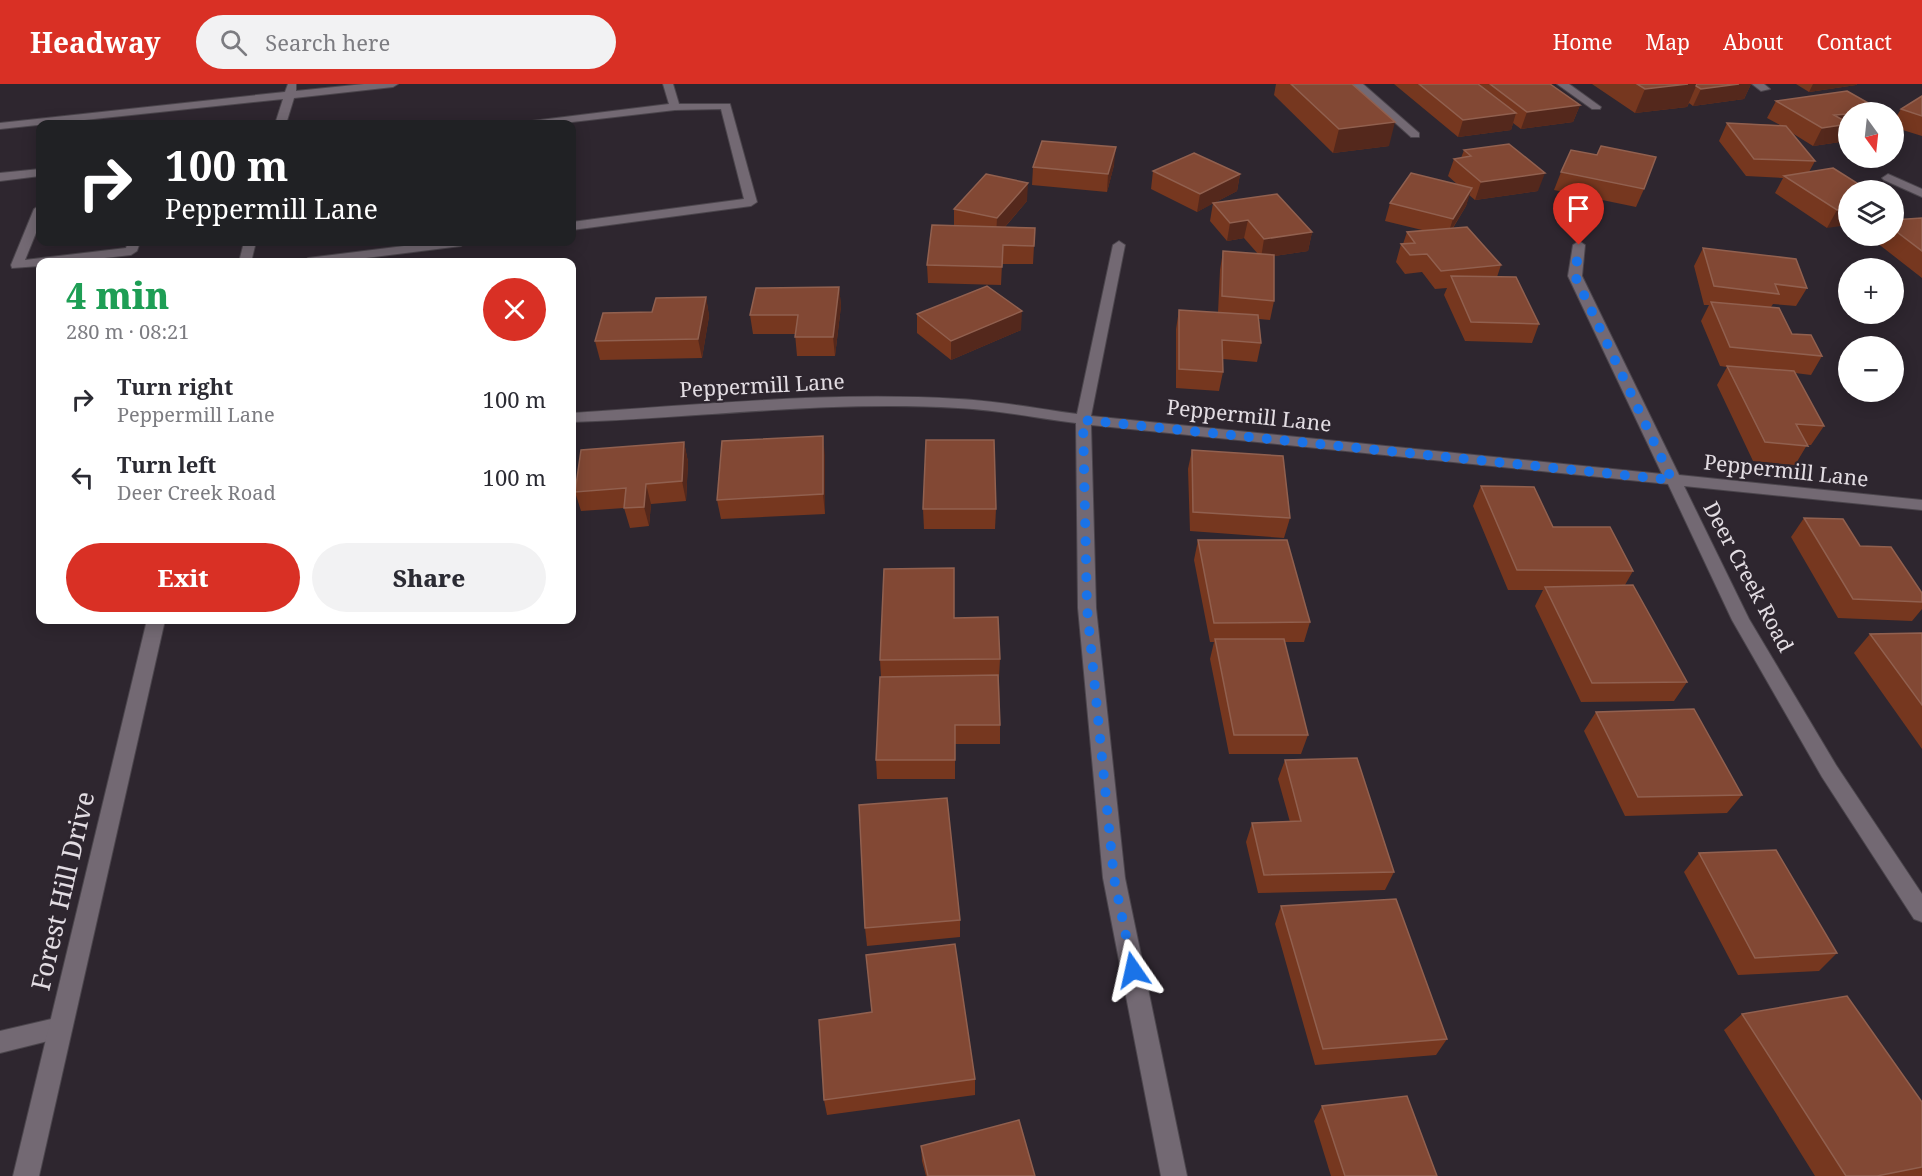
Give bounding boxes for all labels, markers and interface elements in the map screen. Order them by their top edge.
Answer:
search box [196,15,616,69]
text: Headway [30,23,160,61]
icon: search [217,26,250,59]
text: Search here [265,27,390,57]
text: Home [1553,28,1613,56]
text: Map [1646,28,1690,56]
text: About [1723,28,1784,56]
text: Contact [1817,28,1892,56]
north arrow [1838,102,1904,168]
map controls [1838,102,1904,402]
text: 100 m [165,136,289,193]
icon: right [66,144,144,222]
button: layers [1838,180,1904,246]
pin [1553,183,1604,245]
text: Peppermill Lane [165,190,378,227]
icon: arrive [1562,192,1595,225]
button: + [1838,258,1904,324]
text: 4 min [66,271,169,320]
button: close [483,278,546,341]
text: 280 m · 08:21 [66,318,189,345]
button: − [1838,336,1904,402]
street label: Peppermill Lane [679,367,845,403]
text: Turn right [117,371,233,401]
icon: right [66,383,99,416]
text: 100 m [483,384,546,414]
street label: Peppermill Lane [1165,392,1333,438]
text: Peppermill Lane [117,401,275,428]
street label: Peppermill Lane [1702,447,1870,493]
text: Turn left [117,449,216,479]
icon: left [66,461,99,494]
text: 100 m [483,462,546,492]
text: Deer Creek Road [117,479,276,506]
street label: Deer Creek Road [1697,496,1800,657]
button: Exit [66,543,300,612]
button: Share [312,543,546,612]
street label: Forest Hill Drive [22,788,102,994]
position arrow [1101,938,1165,1002]

